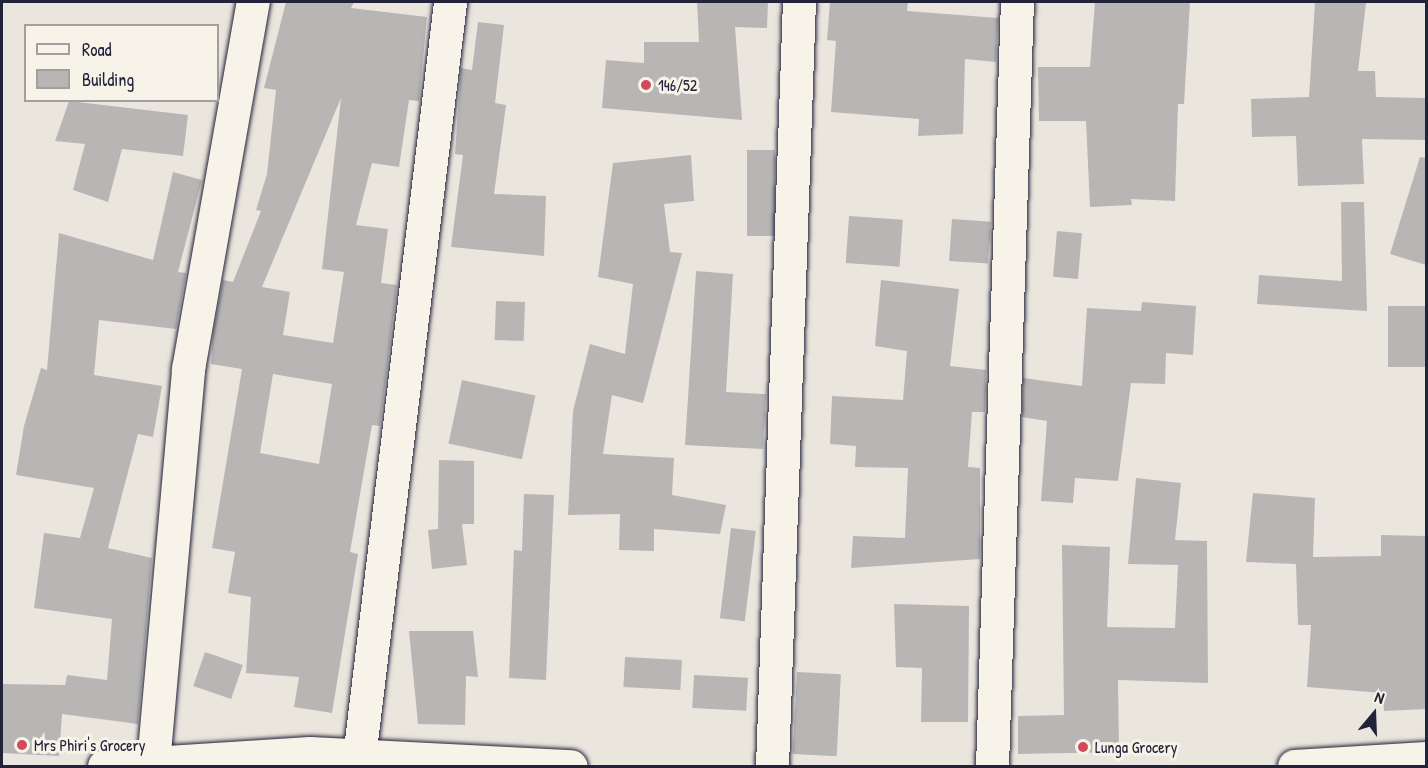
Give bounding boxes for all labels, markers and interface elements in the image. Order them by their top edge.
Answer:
legend [24,24,219,102]
text: Road [82,37,112,62]
text: Building [82,67,134,92]
place label: 146/52 [658,75,697,95]
marker: 146/52 [639,78,653,92]
north arrow [1344,684,1404,744]
text: N [1372,685,1387,709]
place label: Mrs Phiri's Grocery [34,735,146,755]
place label: Lunga Grocery [1095,737,1177,757]
marker: Mrs Phiri's Grocery [15,738,29,752]
marker: Lunga Grocery [1076,740,1090,754]

